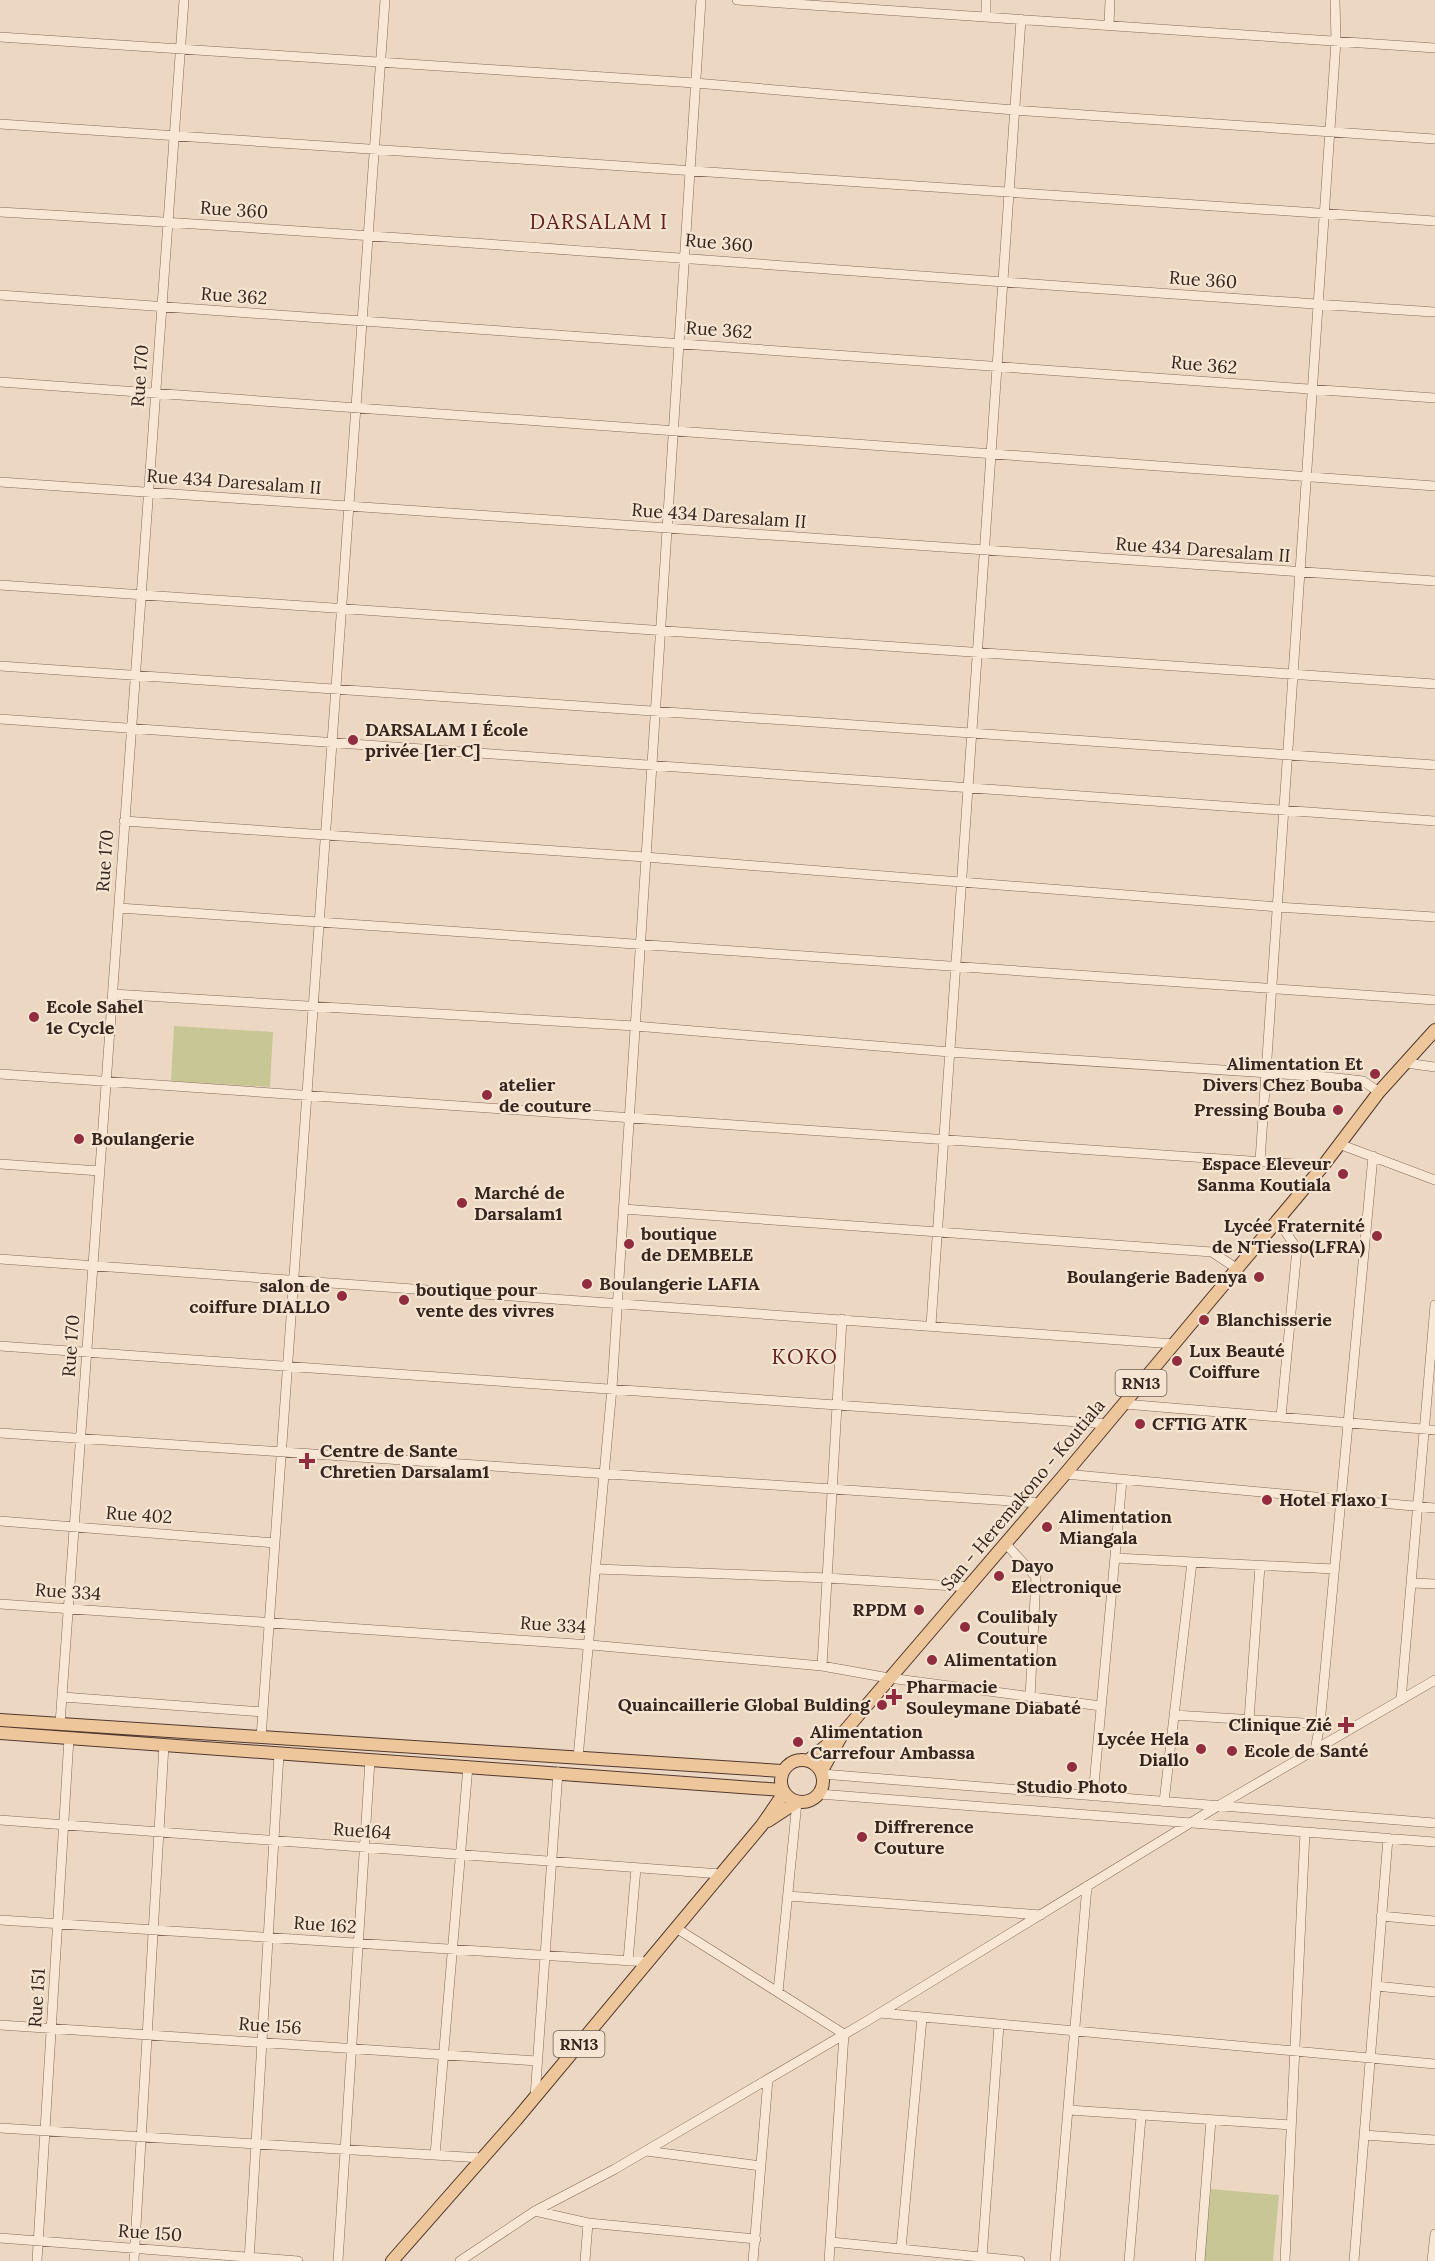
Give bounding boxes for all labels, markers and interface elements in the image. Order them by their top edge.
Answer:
street label: Rue 360 [199,196,269,223]
district label: DARSALAM I [529,208,669,235]
street label: Rue 360 [684,228,754,257]
street label: Rue 360 [1168,266,1238,293]
street label: Rue 362 [200,282,268,309]
street label: Rue 362 [685,316,753,343]
street label: Rue 170 [126,344,153,408]
street label: Rue 362 [1170,350,1238,379]
street label: Rue 434 Daresalam II [146,464,322,499]
street label: Rue 434 Daresalam II [631,498,807,533]
street label: Rue 434 Daresalam II [1115,532,1291,567]
place label: DARSALAM I École privée [1er C] [365,718,528,762]
marker: DARSALAM I École privée [1er C] [346,733,360,747]
street label: Rue 170 [91,829,118,893]
place label: Ecole Sahel 1e Cycle [46,995,144,1039]
marker: Ecole Sahel 1e Cycle [27,1010,41,1024]
place label: Alimentation Et Divers Chez Bouba [1202,1052,1364,1096]
marker: Alimentation Et Divers Chez Bouba [1368,1067,1382,1081]
place label: atelier de couture [499,1073,592,1117]
marker: atelier de couture [480,1088,494,1102]
place label: Pressing Bouba [1194,1098,1327,1121]
marker: Pressing Bouba [1331,1103,1345,1117]
place label: Boulangerie [91,1127,195,1150]
marker: Boulangerie [72,1132,86,1146]
place label: Espace Eleveur Sanma Koutiala [1197,1152,1332,1196]
marker: Espace Eleveur Sanma Koutiala [1336,1167,1350,1181]
place label: Marché de Darsalam1 [474,1181,565,1225]
marker: Marché de Darsalam1 [455,1196,469,1210]
place label: Lycée Fraternité de N'Tiesso(LFRA) [1212,1214,1365,1258]
place label: boutique de DEMBELE [640,1222,753,1266]
marker: Lycée Fraternité de N'Tiesso(LFRA) [1370,1229,1384,1243]
marker: boutique de DEMBELE [622,1237,636,1251]
place label: Boulangerie Badenya [1067,1265,1248,1288]
marker: Boulangerie Badenya [1252,1270,1266,1284]
place label: Boulangerie LAFIA [599,1272,760,1295]
place label: salon de coiffure DIALLO [189,1274,330,1318]
marker: Boulangerie LAFIA [580,1277,594,1291]
place label: boutique pour vente des vivres [415,1278,555,1322]
marker: salon de coiffure DIALLO [335,1289,349,1303]
marker: boutique pour vente des vivres [397,1293,411,1307]
place label: Blanchisserie [1216,1308,1332,1331]
marker: Blanchisserie [1197,1313,1211,1327]
street label: Rue 170 [57,1314,84,1378]
place label: Lux Beauté Coiffure [1189,1339,1285,1383]
district label: KOKO [772,1343,838,1370]
marker: Lux Beauté Coiffure [1170,1354,1184,1368]
road number: RN13 [1116,1370,1166,1396]
street label: San - Heremakono - Koutiala [936,1394,1110,1595]
place label: CFTIG ATK [1152,1412,1247,1435]
marker: CFTIG ATK [1133,1417,1147,1431]
place label: Centre de Sante Chretien Darsalam1 [320,1439,490,1483]
marker: Centre de Sante Chretien Darsalam1 [298,1452,316,1470]
place label: Hotel Flaxo I [1279,1488,1388,1511]
marker: Hotel Flaxo I [1260,1493,1274,1507]
street label: Rue 402 [105,1501,173,1528]
place label: Alimentation Miangala [1059,1505,1172,1549]
marker: Alimentation Miangala [1040,1520,1054,1534]
place label: Dayo Electronique [1011,1554,1122,1598]
marker: Dayo Electronique [992,1569,1006,1583]
street label: Rue 334 [34,1578,102,1605]
place label: RPDM [852,1598,907,1621]
marker: RPDM [912,1603,926,1617]
place label: Coulibaly Couture [977,1605,1057,1649]
street label: Rue 334 [519,1611,587,1638]
marker: Coulibaly Couture [958,1620,972,1634]
place label: Alimentation [944,1648,1057,1671]
marker: Alimentation [925,1653,939,1667]
place label: Pharmacie Souleymane Diabaté [906,1675,1081,1719]
marker: Pharmacie Souleymane Diabaté [887,1690,901,1704]
place label: Quaincaillerie Global Bulding [618,1693,871,1716]
marker: Quaincaillerie Global Bulding [875,1698,889,1712]
place label: Clinique Zié [1229,1713,1332,1736]
marker: Clinique Zié [1337,1716,1355,1734]
place label: Alimentation Carrefour Ambassa [810,1720,976,1764]
place label: Lycée Hela Diallo [1097,1727,1190,1771]
marker: Alimentation Carrefour Ambassa [791,1735,805,1749]
place label: Ecole de Santé [1244,1739,1369,1762]
marker: Lycée Hela Diallo [1194,1742,1208,1756]
marker: Ecole de Santé [1225,1744,1239,1758]
marker: Studio Photo [1065,1760,1079,1774]
place label: Studio Photo [1016,1775,1128,1798]
place label: Diffrerence Couture [874,1815,974,1859]
street label: Rue164 [332,1817,392,1844]
marker: Diffrerence Couture [855,1830,869,1844]
street label: Rue 162 [293,1911,357,1938]
street label: Rue 151 [23,1968,50,2028]
street label: Rue 156 [238,2012,302,2039]
road number: RN13 [554,2031,604,2057]
street label: Rue 150 [117,2219,183,2246]

